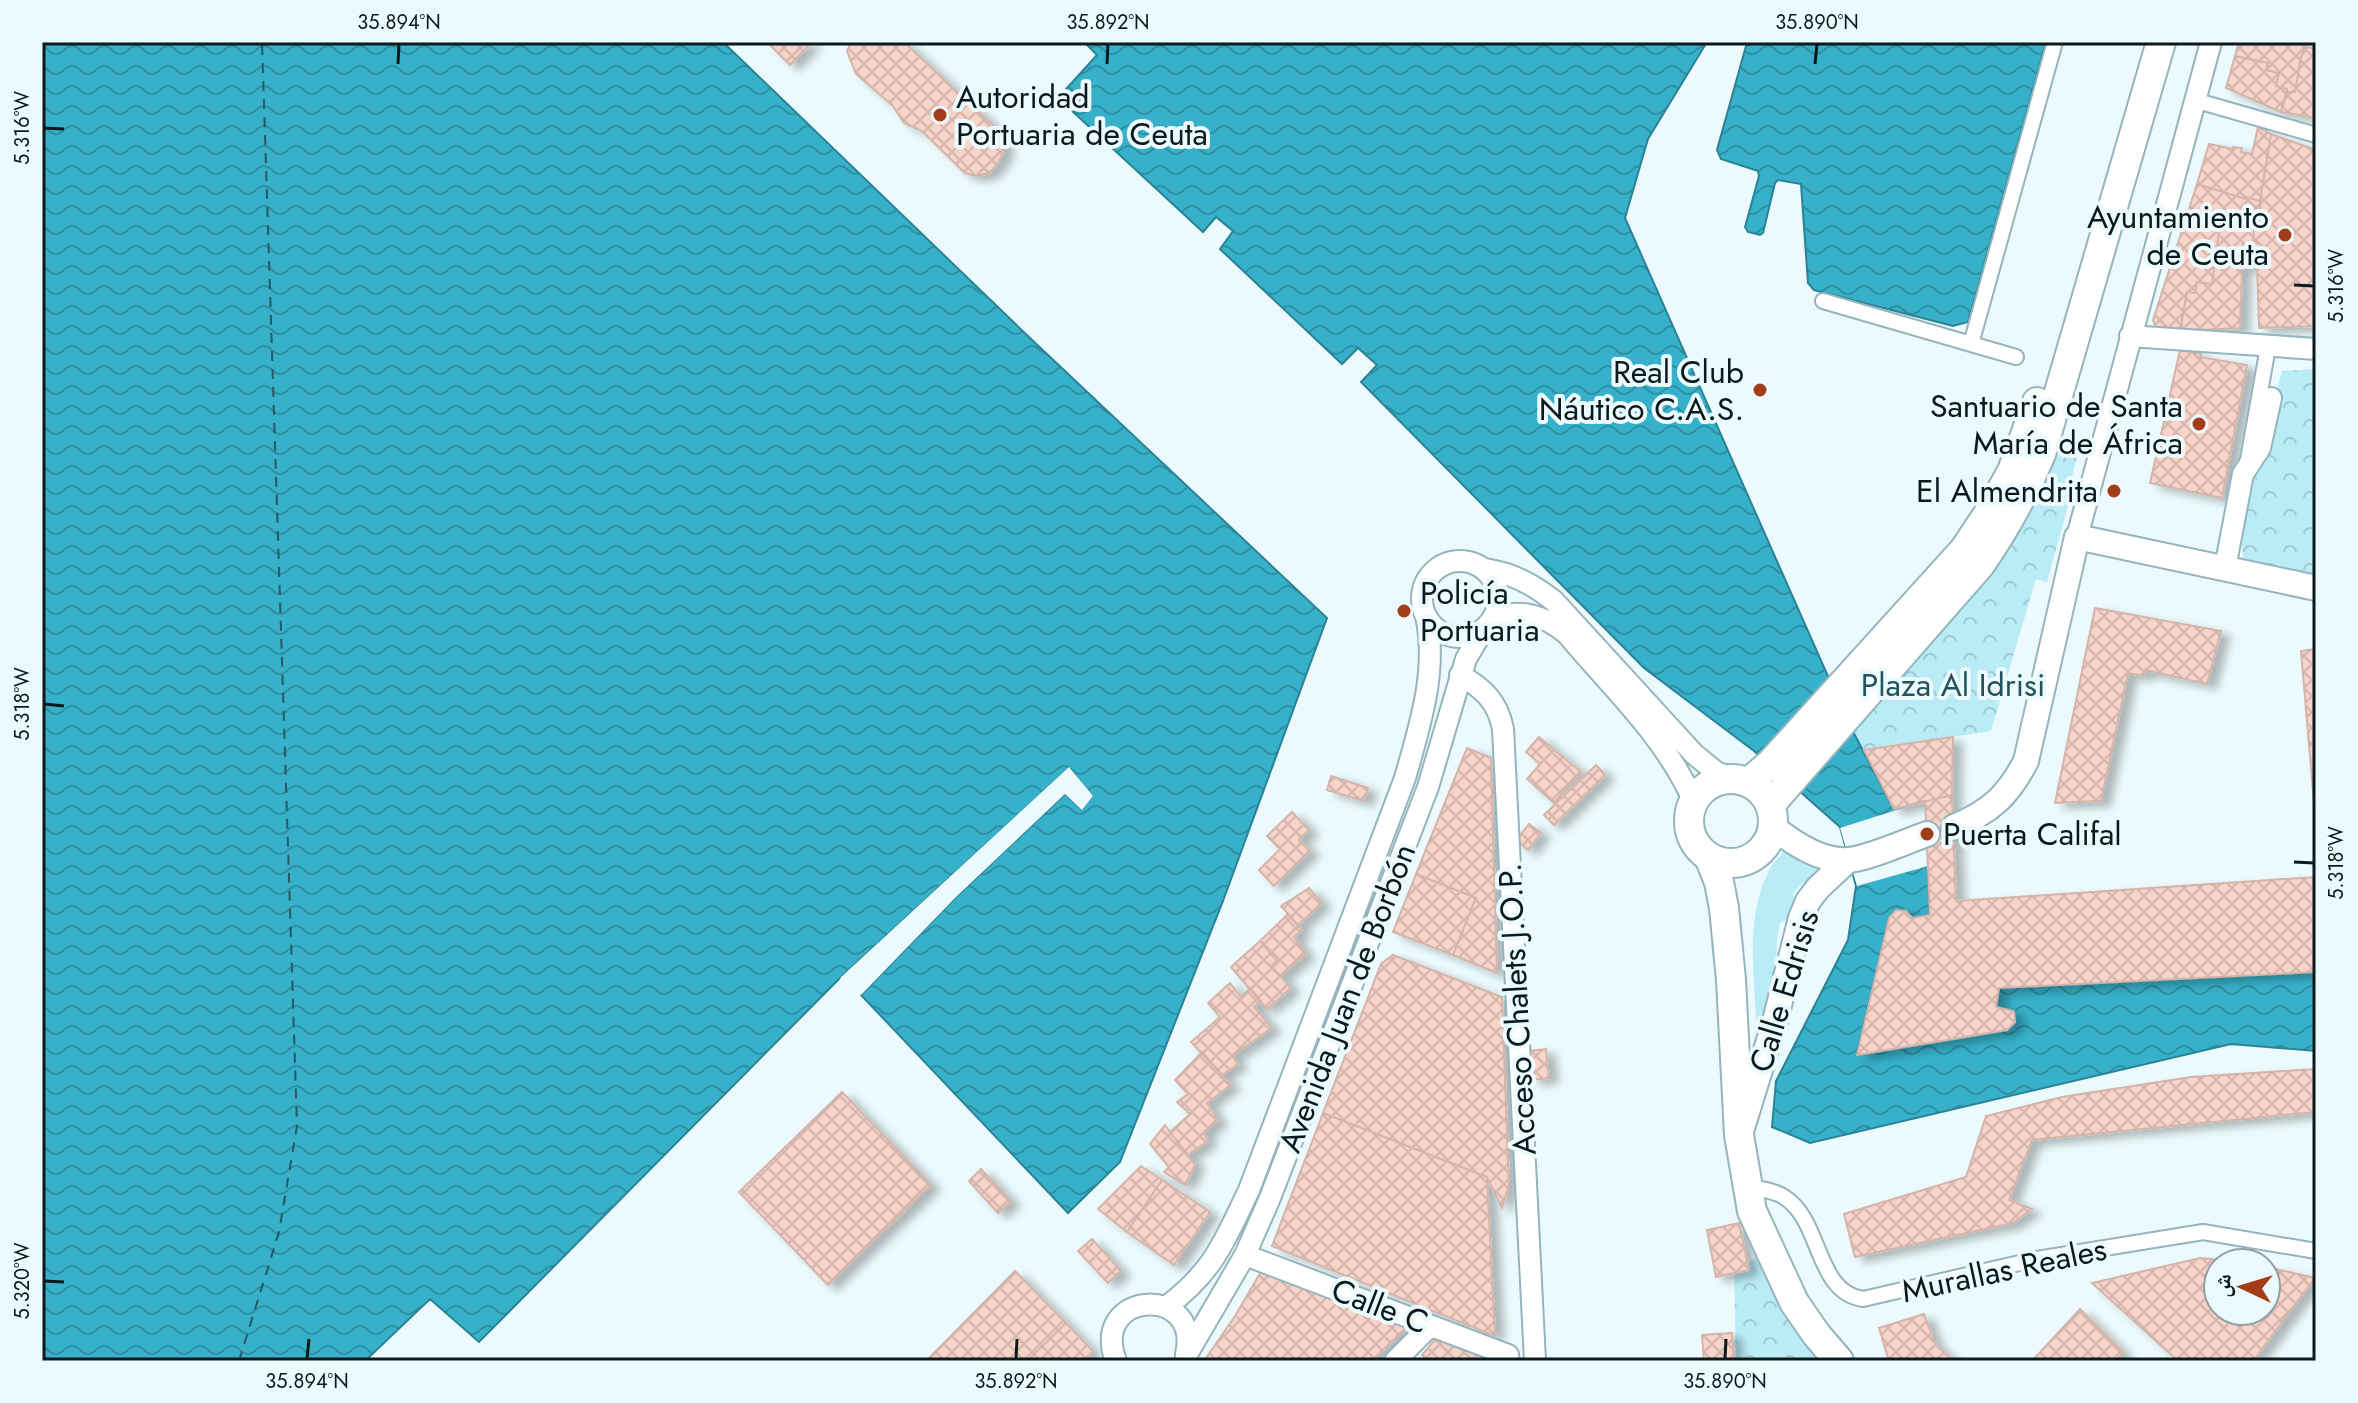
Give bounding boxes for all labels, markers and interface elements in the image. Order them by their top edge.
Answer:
text: 35.894°N [357,8,441,37]
text: 35.892°N [1066,8,1150,37]
text: 35.890°N [1775,8,1859,37]
place label: Autoridad Portuaria de Ceuta [956,74,1208,157]
text: 5.316°W [8,91,37,165]
marker: Autoridad Portuaria de Ceuta [931,106,949,124]
place label: Ayuntamiento de Ceuta [2087,194,2269,277]
marker: Ayuntamiento de Ceuta [2276,226,2294,244]
text: 5.316°W [2322,249,2351,323]
place label: Real Club Náutico C.A.S. [1539,349,1744,432]
marker: Real Club Náutico C.A.S. [1751,381,1769,399]
place label: Santuario de Santa María de África [1930,383,2183,466]
marker: Santuario de Santa María de África [2190,415,2208,433]
place label: El Almendrita [1916,468,2098,514]
marker: El Almendrita [2105,482,2123,500]
place label: Policía Portuaria [1420,570,1540,653]
marker: Policía Portuaria [1395,602,1413,620]
park label: Plaza Al Idrisi [1861,662,2045,708]
text: 5.318°W [8,667,37,741]
place label: Puerta Califal [1943,811,2122,857]
marker: Puerta Califal [1918,825,1936,843]
text: 5.318°W [2322,826,2351,900]
street label: Avenida Juan de Borbón [1267,837,1427,1159]
street label: Acceso Chalets J.O.P. [1486,862,1548,1156]
street label: Calle Edrisis [1738,904,1830,1078]
street label: Murallas Reales [1897,1226,2111,1314]
text: 5.320°W [8,1242,37,1319]
north arrow [2202,1247,2282,1327]
street label: Calle C [1325,1267,1435,1345]
text: ش [2205,1273,2239,1298]
text: 35.894°N [265,1367,349,1396]
text: 35.892°N [974,1367,1058,1396]
text: 35.890°N [1683,1367,1767,1396]

